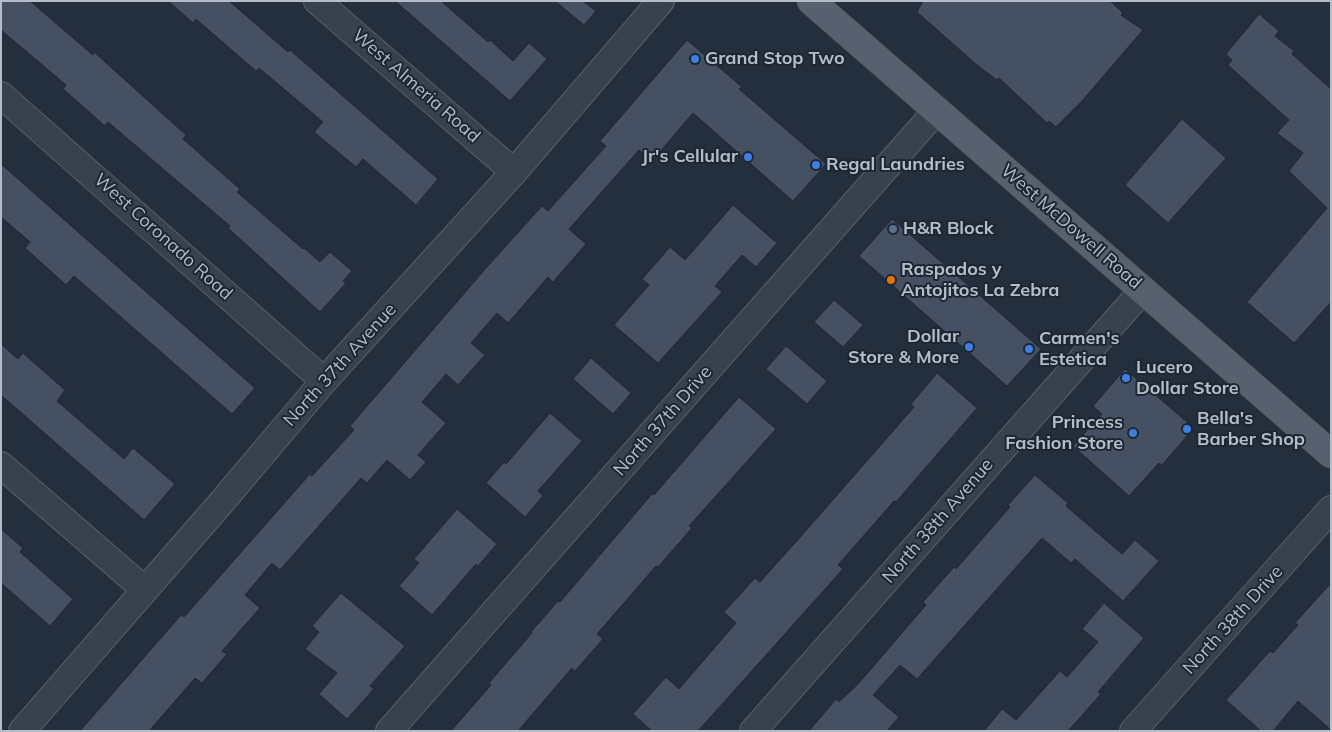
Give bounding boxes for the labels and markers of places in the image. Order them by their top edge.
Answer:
place label: Grand Stop Two [705,48,845,70]
marker: Grand Stop Two [689,53,701,65]
place label: Jr's Cellular [641,146,738,168]
marker: Jr's Cellular [742,151,754,163]
place label: Regal Laundries [826,154,965,176]
marker: Regal Laundries [810,159,822,171]
place label: H&R Block [903,218,994,240]
marker: H&R Block [887,223,899,235]
place label: Raspados y Antojitos La Zebra [901,259,1059,302]
marker: Raspados y Antojitos La Zebra [885,274,897,286]
place label: Dollar Store & More [848,326,959,368]
place label: Carmen's Estetica [1039,328,1120,370]
marker: Dollar Store & More [963,341,975,353]
marker: Carmen's Estetica [1023,343,1035,355]
place label: Lucero Dollar Store [1136,357,1239,399]
marker: Lucero Dollar Store [1120,372,1132,384]
place label: Bella's Barber Shop [1197,408,1305,450]
place label: Princess Fashion Store [1005,412,1123,454]
marker: Bella's Barber Shop [1181,423,1193,435]
marker: Princess Fashion Store [1127,427,1139,439]

